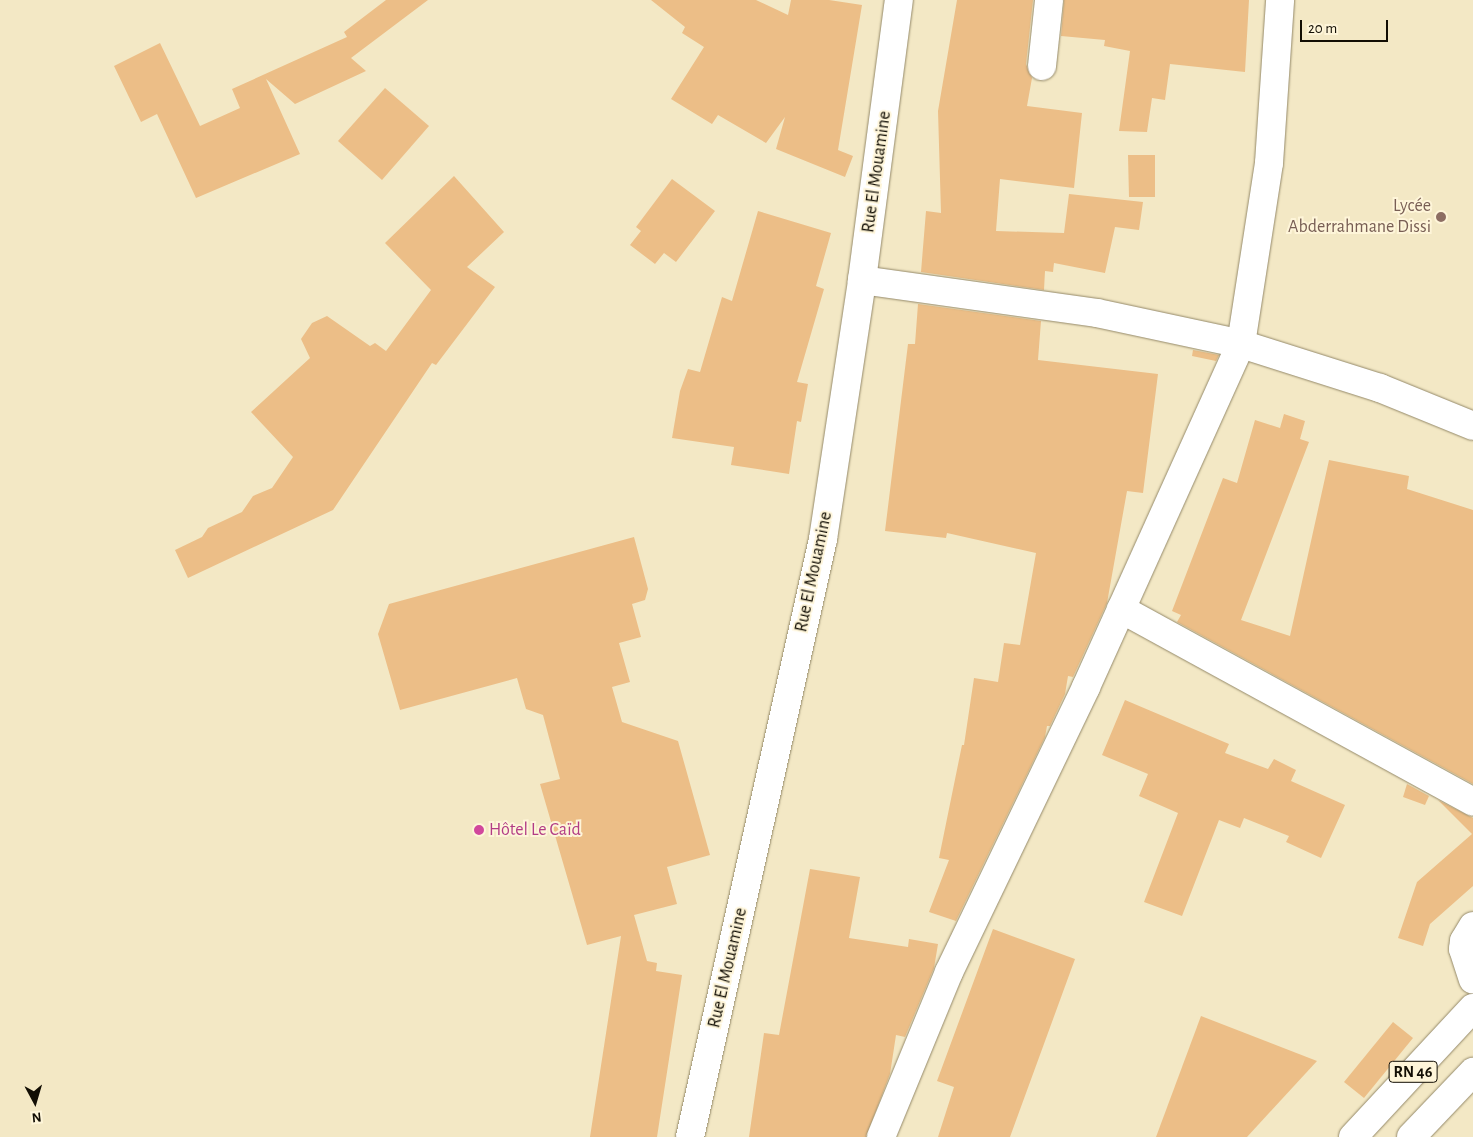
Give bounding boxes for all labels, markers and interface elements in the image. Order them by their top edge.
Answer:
scale bar [1303,10,1390,42]
text: 20 m [1308,21,1337,36]
street label: Rue El Mouamine [858,110,896,234]
place label: Lycée Abderrahmane Dissi [1288,196,1431,238]
marker: Lycée Abderrahmane Dissi [1435,211,1447,223]
street label: Rue El Mouamine [791,510,837,634]
place label: Hôtel Le Caïd [489,819,581,841]
marker: Hôtel Le Caïd [473,824,485,836]
street label: Rue El Mouamine [704,906,752,1030]
road number: RN 46 [1388,1058,1438,1086]
north arrow [10,1077,60,1127]
text: N [31,1109,42,1124]

